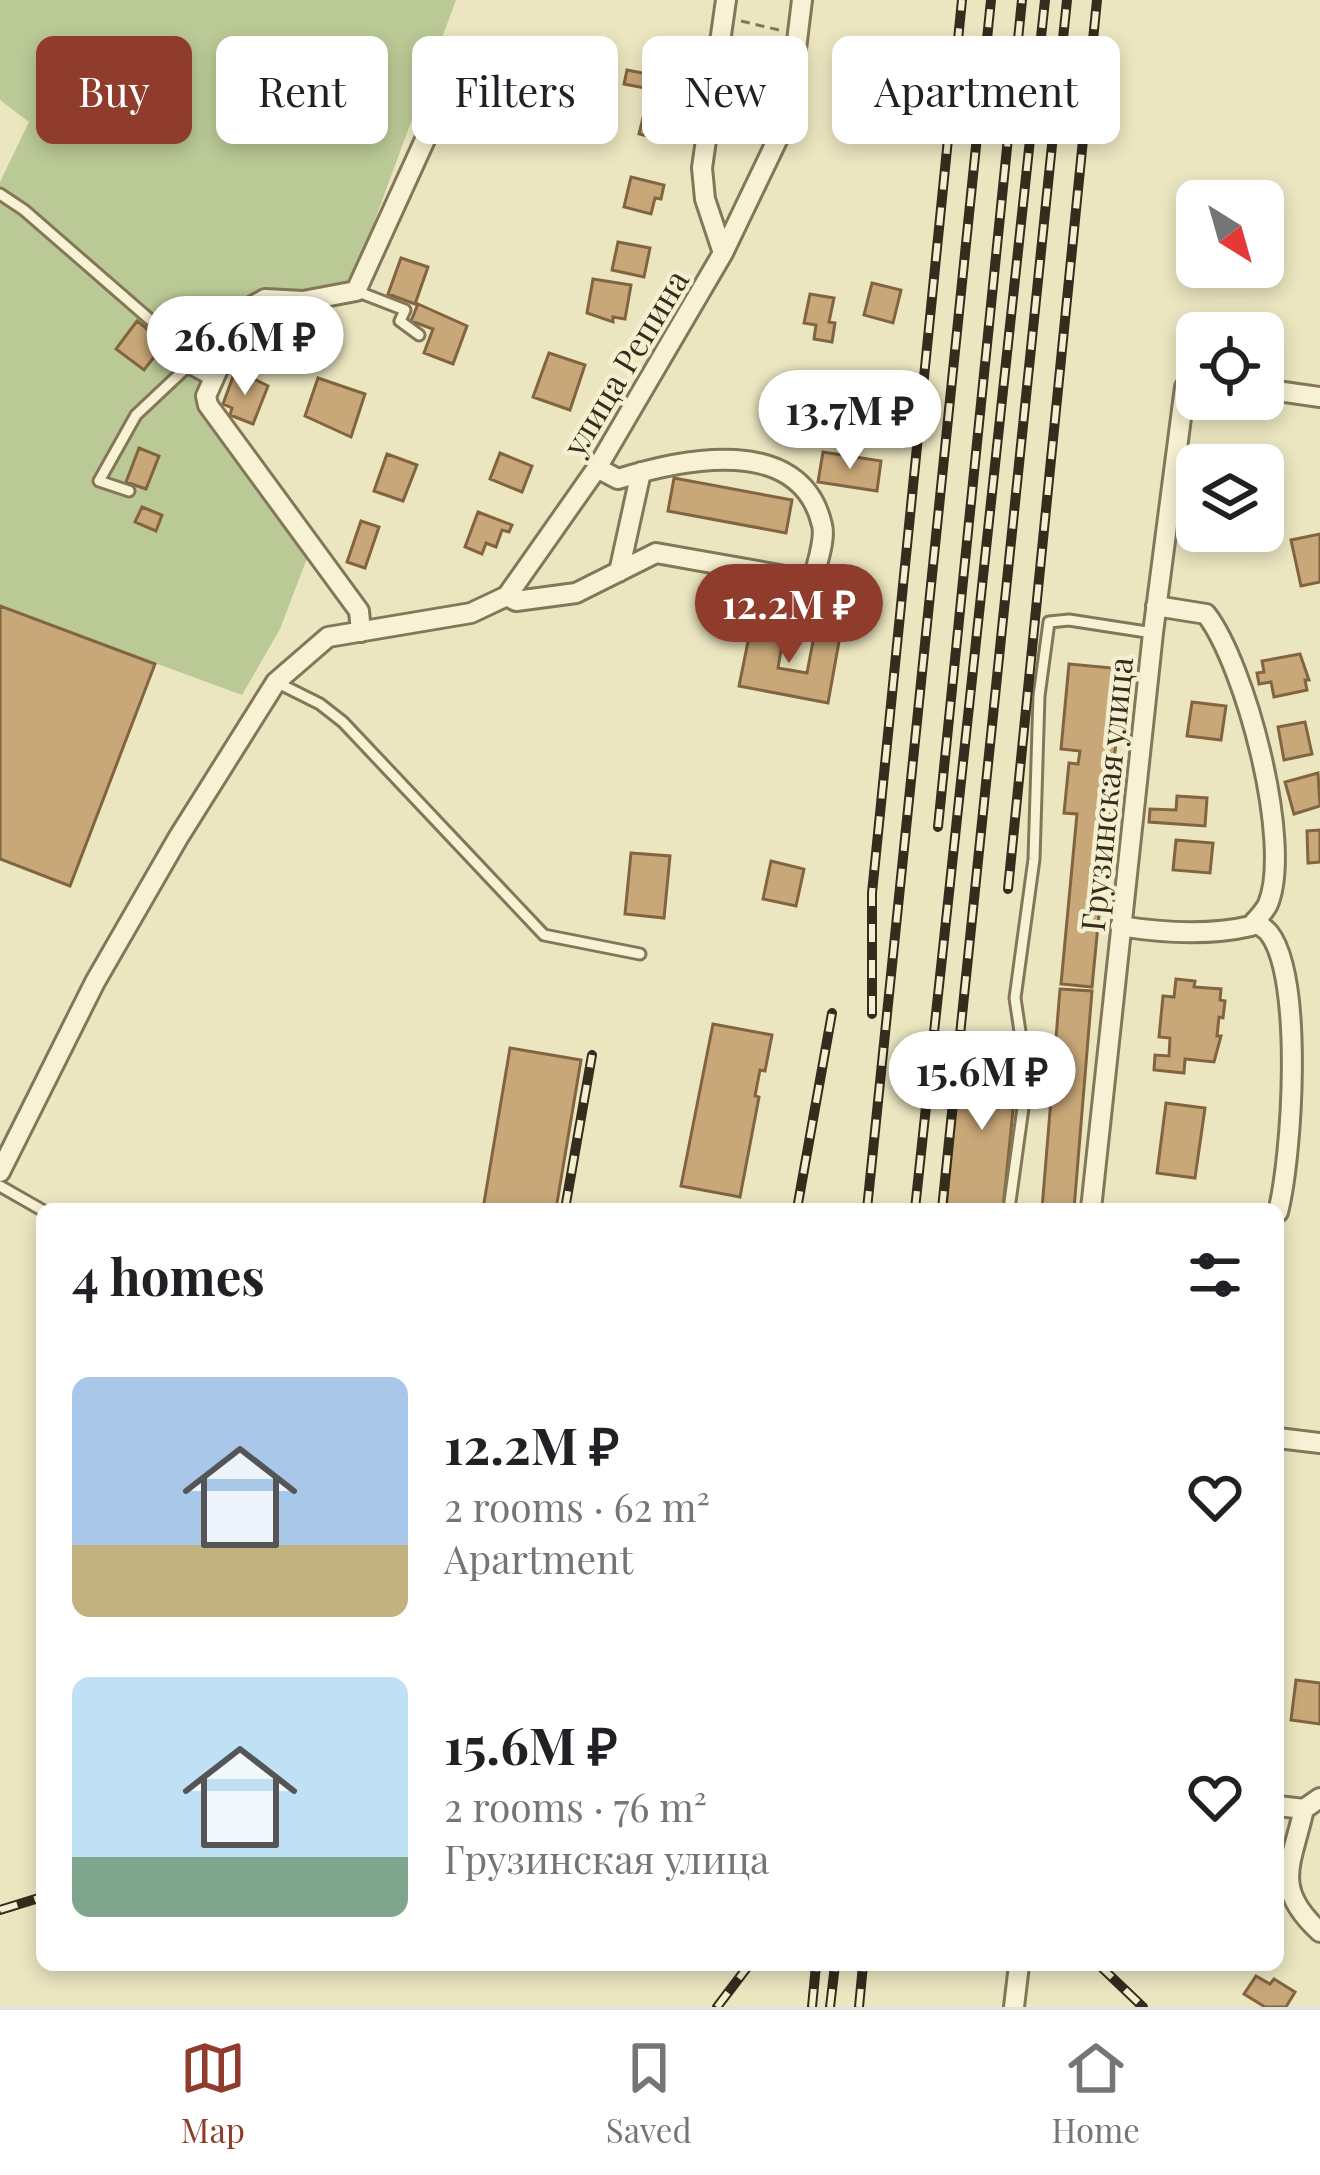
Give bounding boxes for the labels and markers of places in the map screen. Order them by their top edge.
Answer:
pin: 26.6M ₽ [134,296,356,398]
pin: 13.7M ₽ [739,370,961,472]
pin: 12.2M ₽ [678,564,900,666]
pin: 15.6M ₽ [871,1031,1093,1133]

